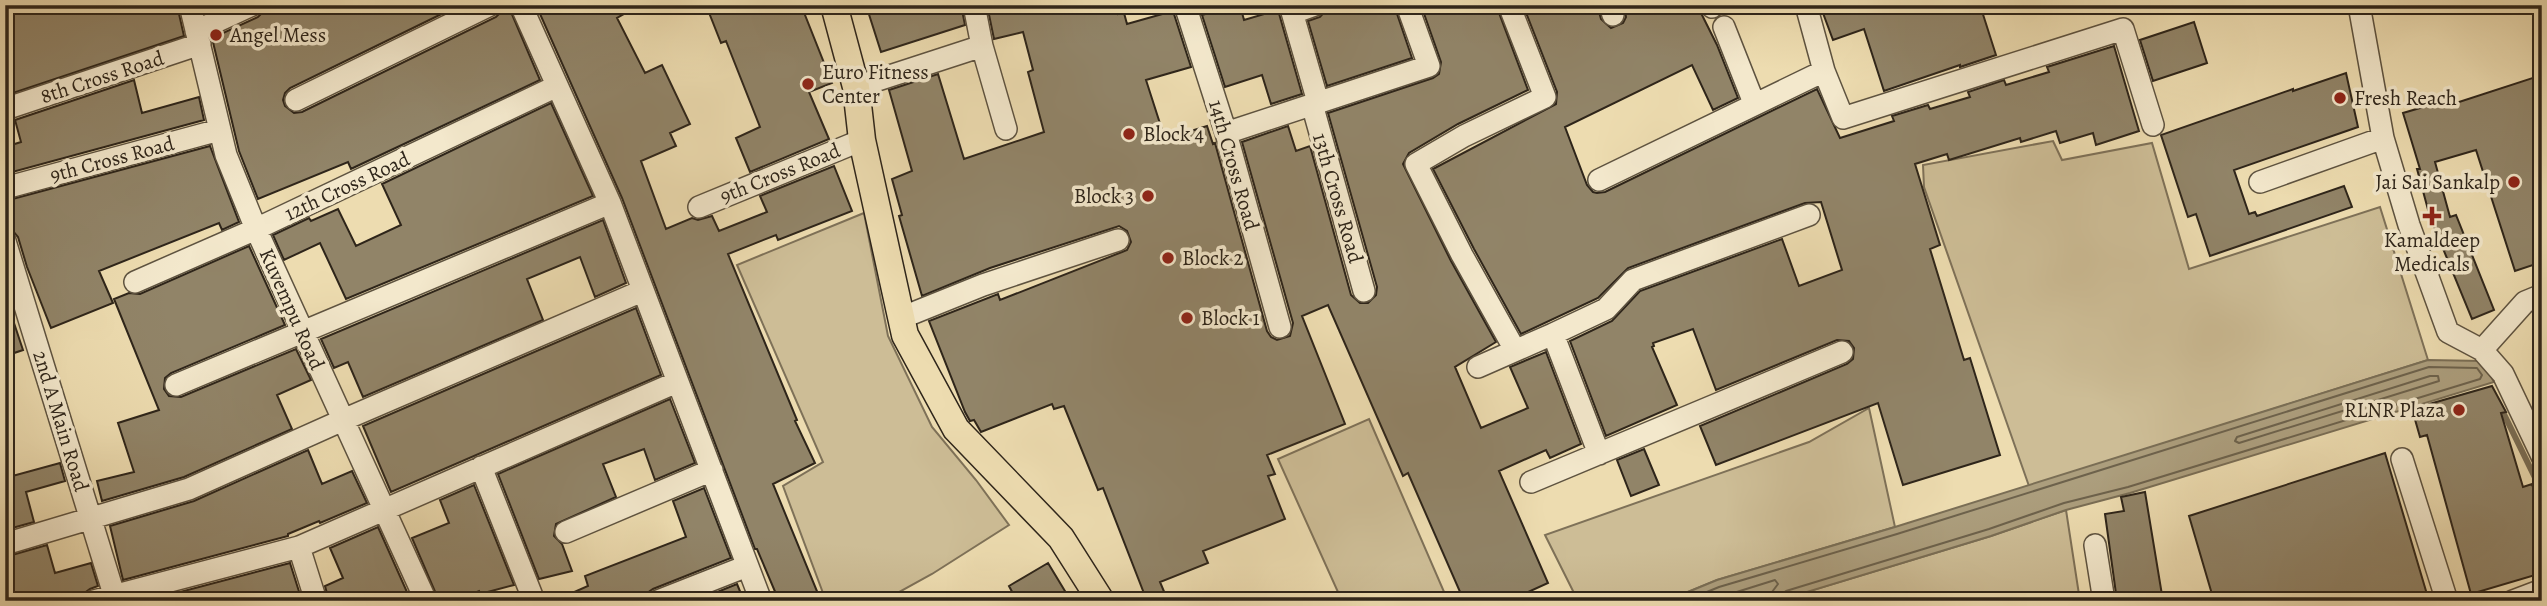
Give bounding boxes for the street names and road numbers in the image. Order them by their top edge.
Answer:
street label: 8th Cross Road [37,44,168,110]
street label: 14th Cross Road [1202,96,1266,234]
street label: 9th Cross Road [47,129,178,189]
street label: 13th Cross Road [1306,130,1370,267]
street label: 9th Cross Road [716,136,845,210]
street label: 12th Cross Road [280,144,415,227]
street label: Kuvempu Road [253,244,332,375]
street label: 2nd A Main Road [26,347,96,496]

